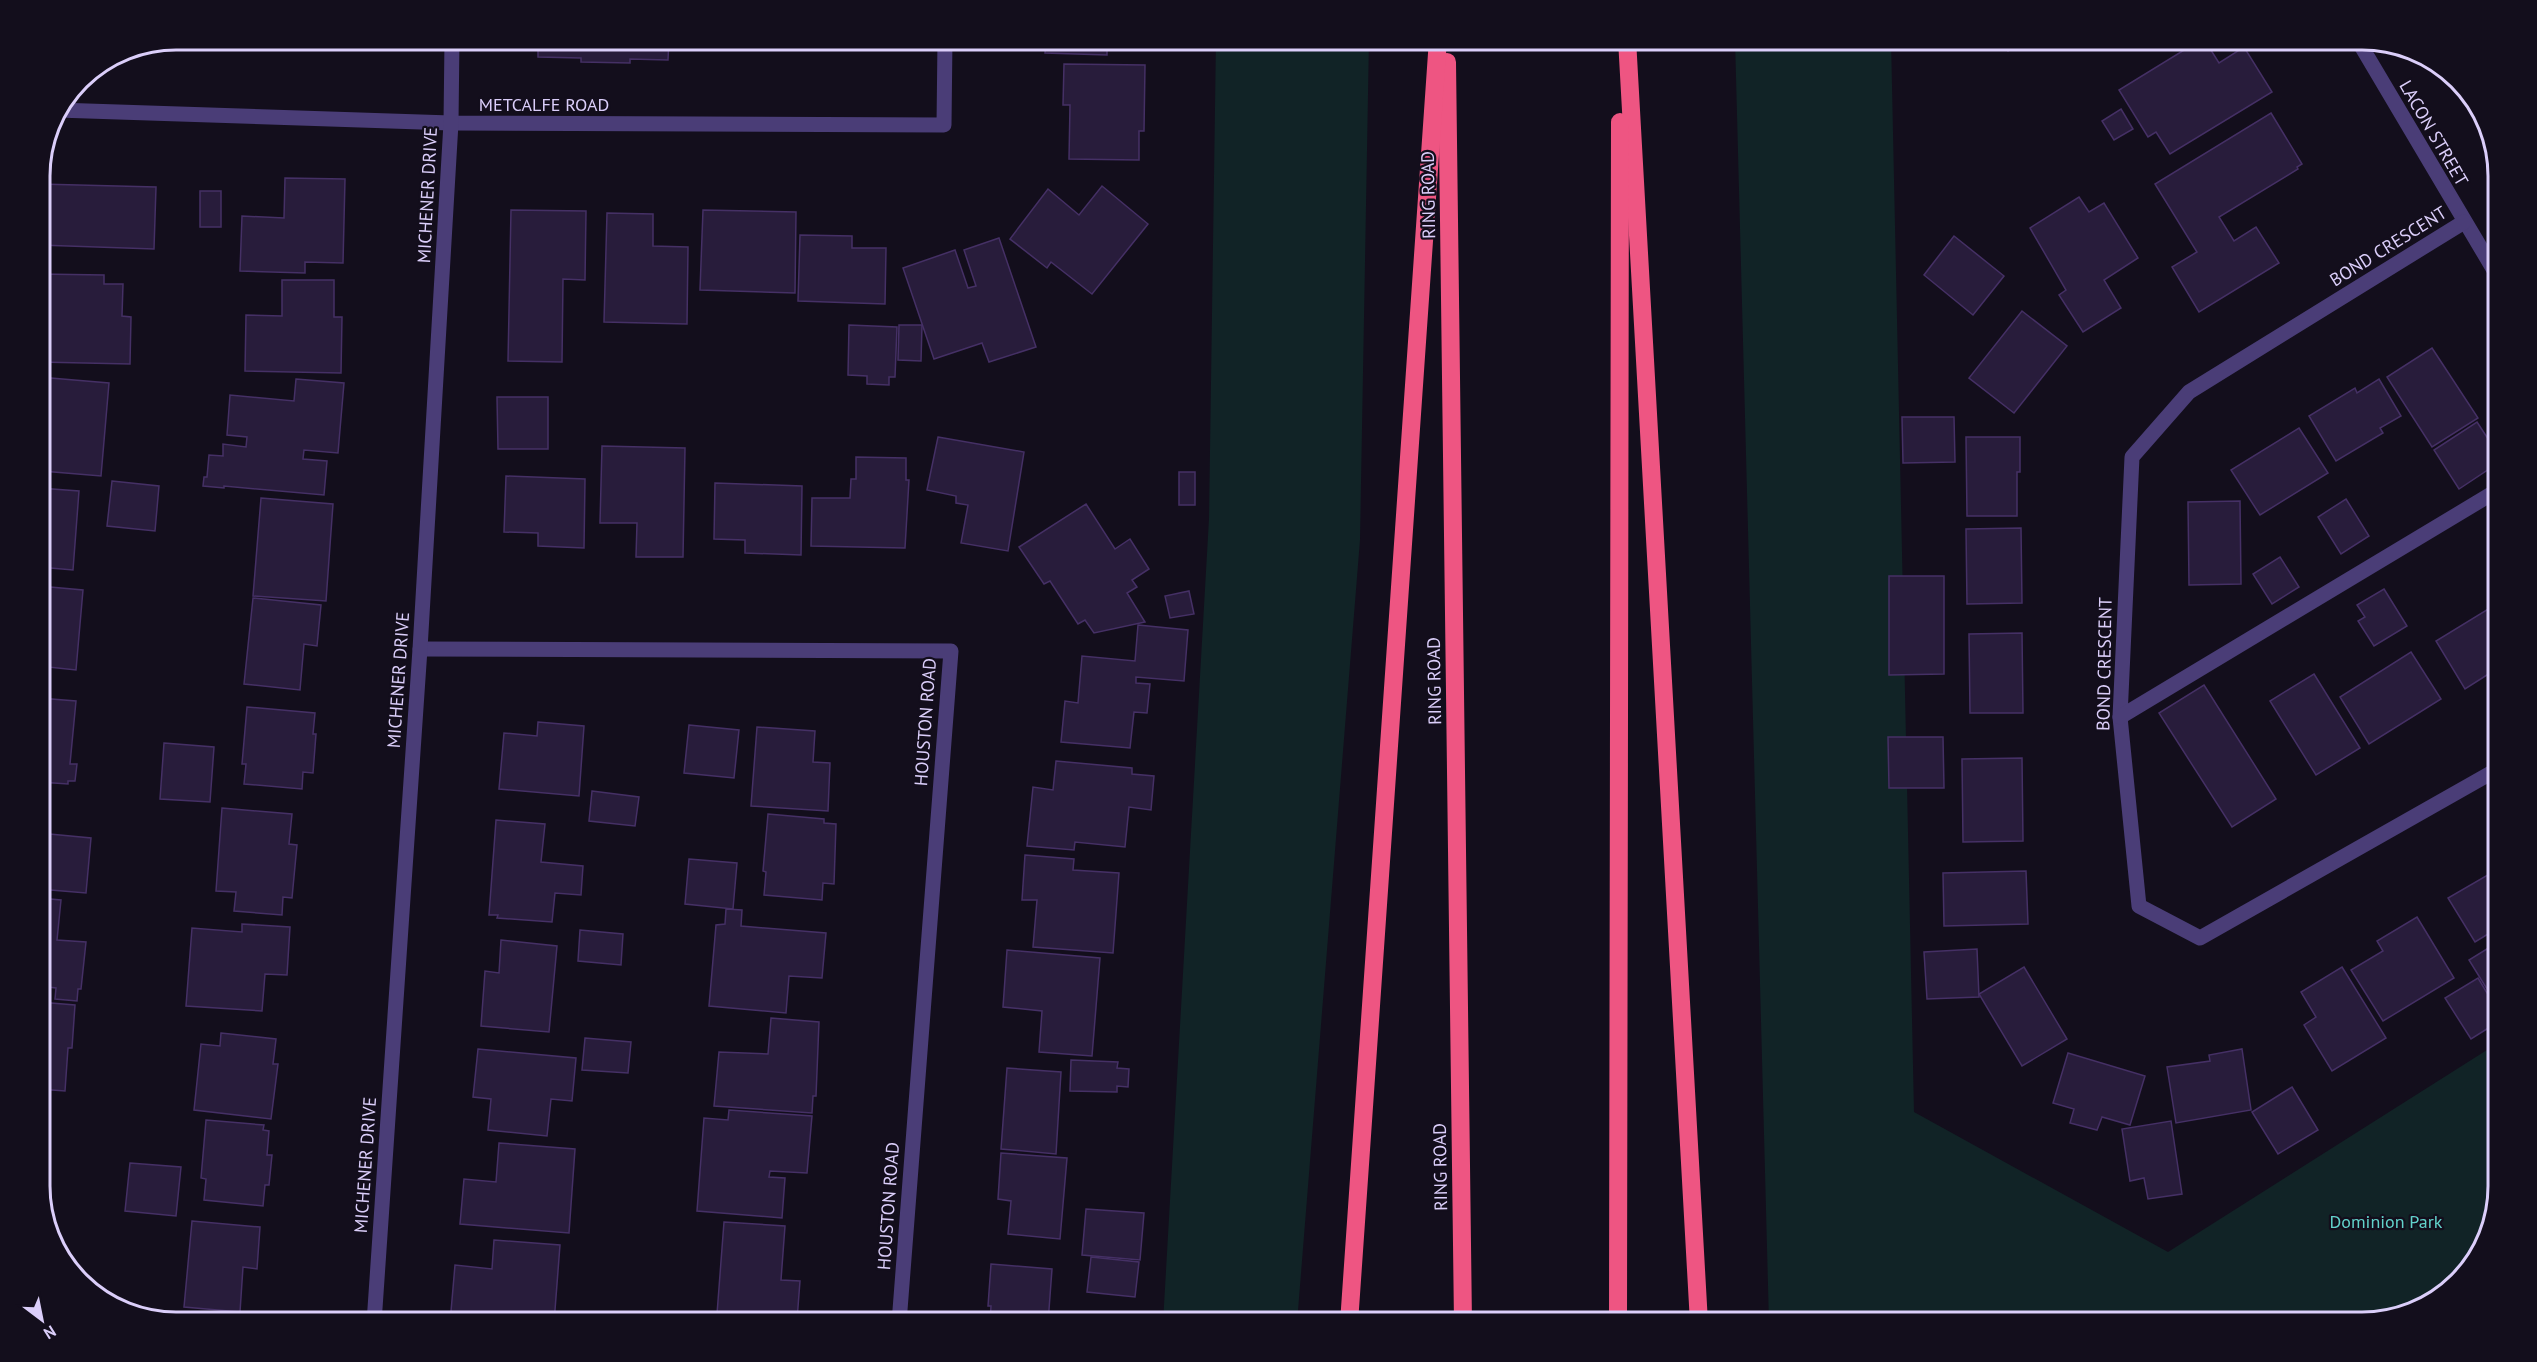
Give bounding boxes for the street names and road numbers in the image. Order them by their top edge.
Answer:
street label: LACON STREET [2395,76,2473,190]
street label: METCALFE ROAD [479,93,609,116]
street label: MICHENER DRIVE [412,126,442,264]
street label: RING ROAD [1416,151,1440,239]
street label: BOND CRESCENT [2325,201,2451,291]
street label: BOND CRESCENT [2091,597,2117,731]
street label: MICHENER DRIVE [382,611,414,749]
street label: RING ROAD [1422,637,1446,725]
street label: HOUSTON ROAD [909,657,941,787]
street label: MICHENER DRIVE [349,1096,381,1234]
street label: RING ROAD [1428,1123,1452,1211]
street label: HOUSTON ROAD [872,1141,904,1271]

